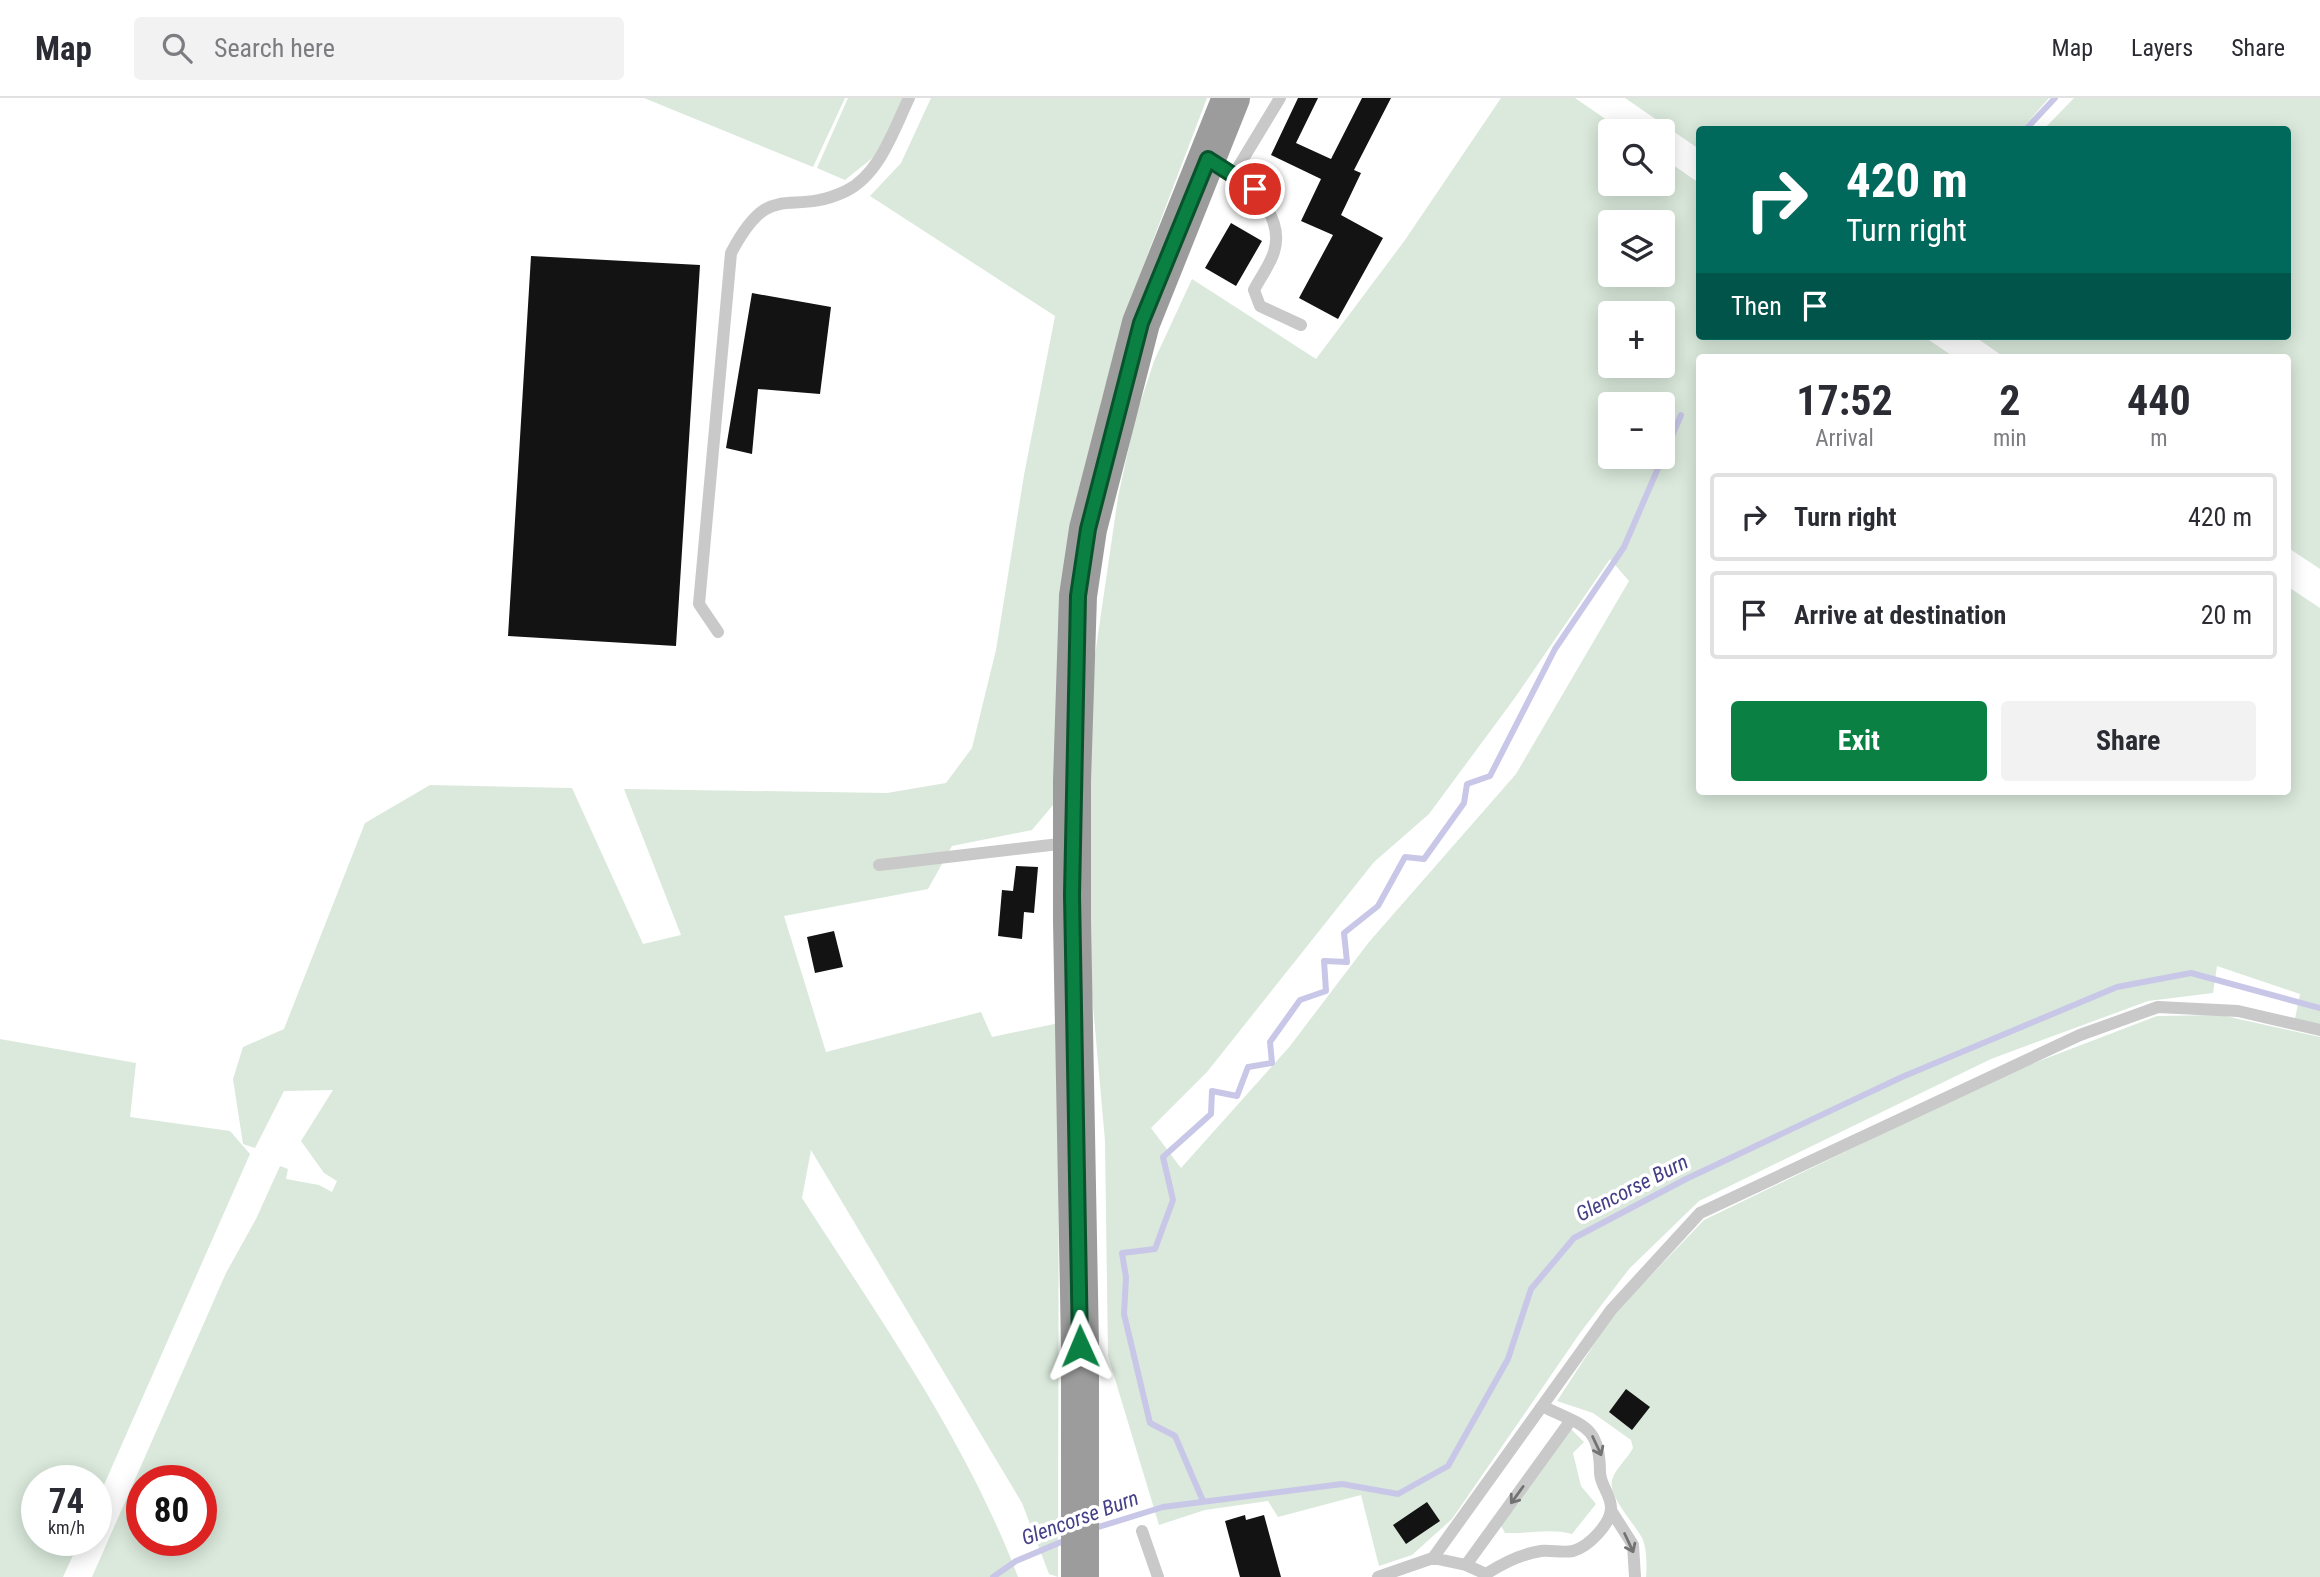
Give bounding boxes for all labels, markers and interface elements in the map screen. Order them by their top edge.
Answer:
search box [134,17,624,80]
text: Map [35,29,92,68]
icon: search [158,29,196,67]
text: Search here [214,33,335,63]
text: Map [2052,34,2093,62]
text: Layers [2131,34,2193,62]
text: Share [2231,34,2285,62]
map controls [1598,119,1675,469]
button: search [1598,119,1675,196]
text: 420 m [1846,152,1968,209]
icon: right [1731,154,1822,245]
pin [1225,159,1285,219]
icon: arrive [1236,170,1274,208]
button: layers [1598,210,1675,287]
text: Turn right [1846,211,1967,249]
icon: arrive [1796,287,1834,325]
text: Then [1731,291,1782,321]
button: + [1598,301,1675,378]
text: 17:52 [1796,376,1893,425]
text: 2 [1999,376,2020,425]
text: 440 [2127,376,2191,425]
button: − [1598,392,1675,469]
text: Arrival [1815,425,1874,452]
text: min [1993,425,2027,452]
text: m [2150,425,2167,452]
icon: right [1735,498,1773,536]
text: Turn right [1794,502,1896,532]
text: 420 m [2188,502,2252,532]
icon: arrive [1735,596,1773,634]
text: Arrive at destination [1794,600,2006,630]
text: 20 m [2201,600,2252,630]
button: Exit [1731,701,1987,781]
button: Share [2001,701,2256,781]
water label: Glencorse Burn [1572,1149,1692,1227]
position arrow [1043,1309,1117,1383]
one-way arrow [1591,1435,1604,1456]
speed limit sign: 80 [126,1465,217,1556]
text: 74 [49,1481,84,1522]
one-way arrow [1509,1485,1524,1504]
water label: Glencorse Burn [1018,1486,1142,1550]
text: km/h [48,1517,85,1538]
one-way arrow [1623,1532,1636,1553]

